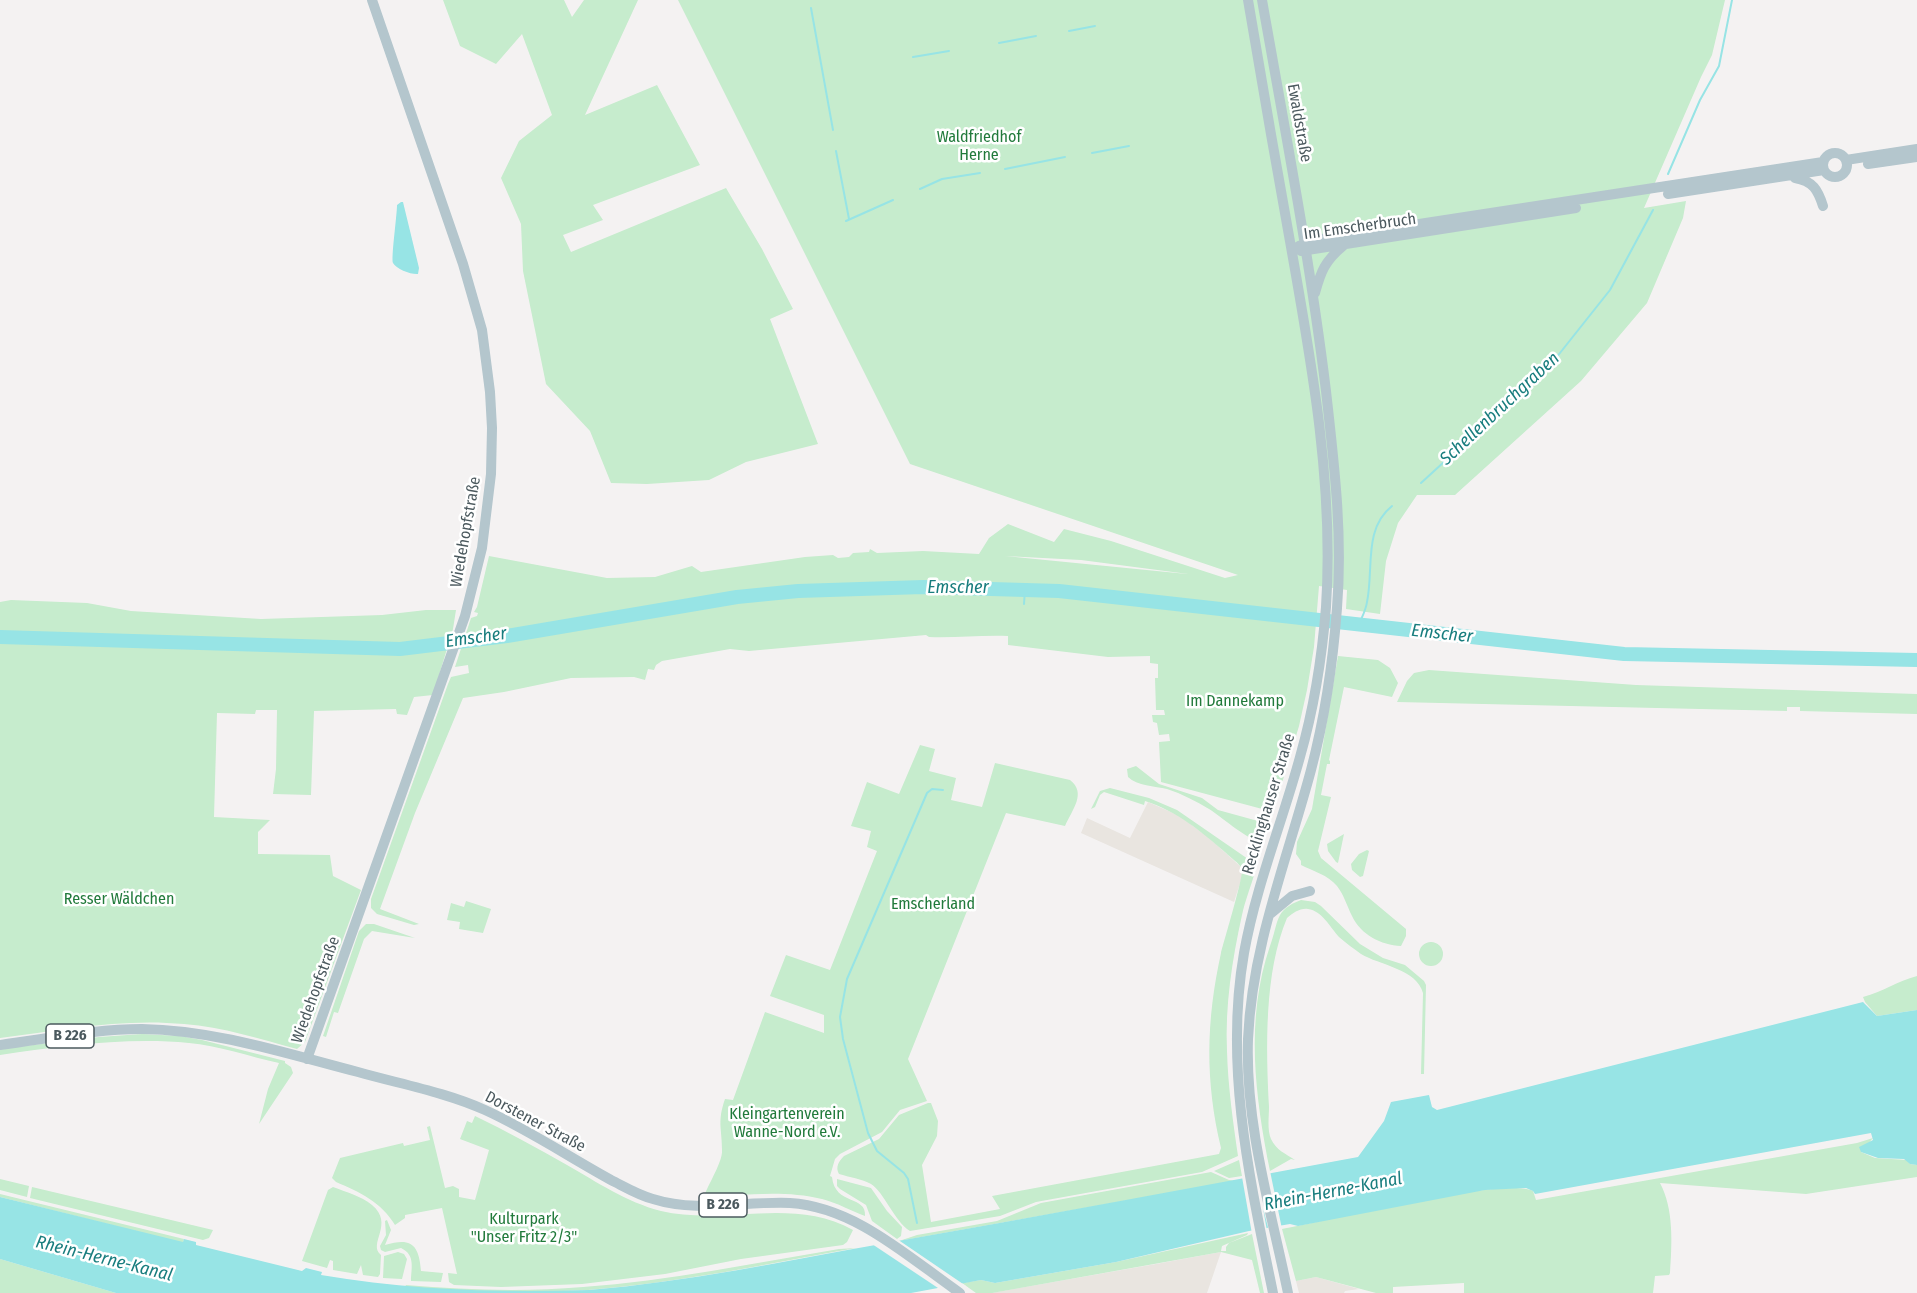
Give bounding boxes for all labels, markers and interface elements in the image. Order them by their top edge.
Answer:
street label: Ewaldstraße [1283,82,1315,164]
park label: Waldfriedhof Herne [937,128,1021,166]
street label: Im Emscherbruch [1303,210,1417,244]
water label: Schellenbruchgraben [1436,348,1564,470]
street label: Wiedehopfstraße [447,475,485,589]
water label: Emscher [927,577,989,599]
water label: Emscher [1410,620,1474,648]
water label: Emscher [444,623,508,653]
park label: Im Dannekamp [1186,692,1284,712]
street label: Recklinghauser Straße [1238,731,1300,877]
park label: Resser Wäldchen [64,890,174,910]
park label: Emscherland [891,895,975,915]
street label: Wiedehopfstraße [288,934,344,1046]
road number: B 226 [46,1024,94,1048]
street label: Dorstener Straße [481,1087,589,1157]
park label: Kleingartenverein Wanne-Nord e.V. [729,1105,845,1143]
water label: Rhein-Herne-Kanal [1262,1168,1404,1216]
road number: B 226 [699,1193,747,1217]
park label: Kulturpark "Unser Fritz 2/3" [471,1210,577,1248]
water label: Rhein-Herne-Kanal [33,1232,175,1286]

